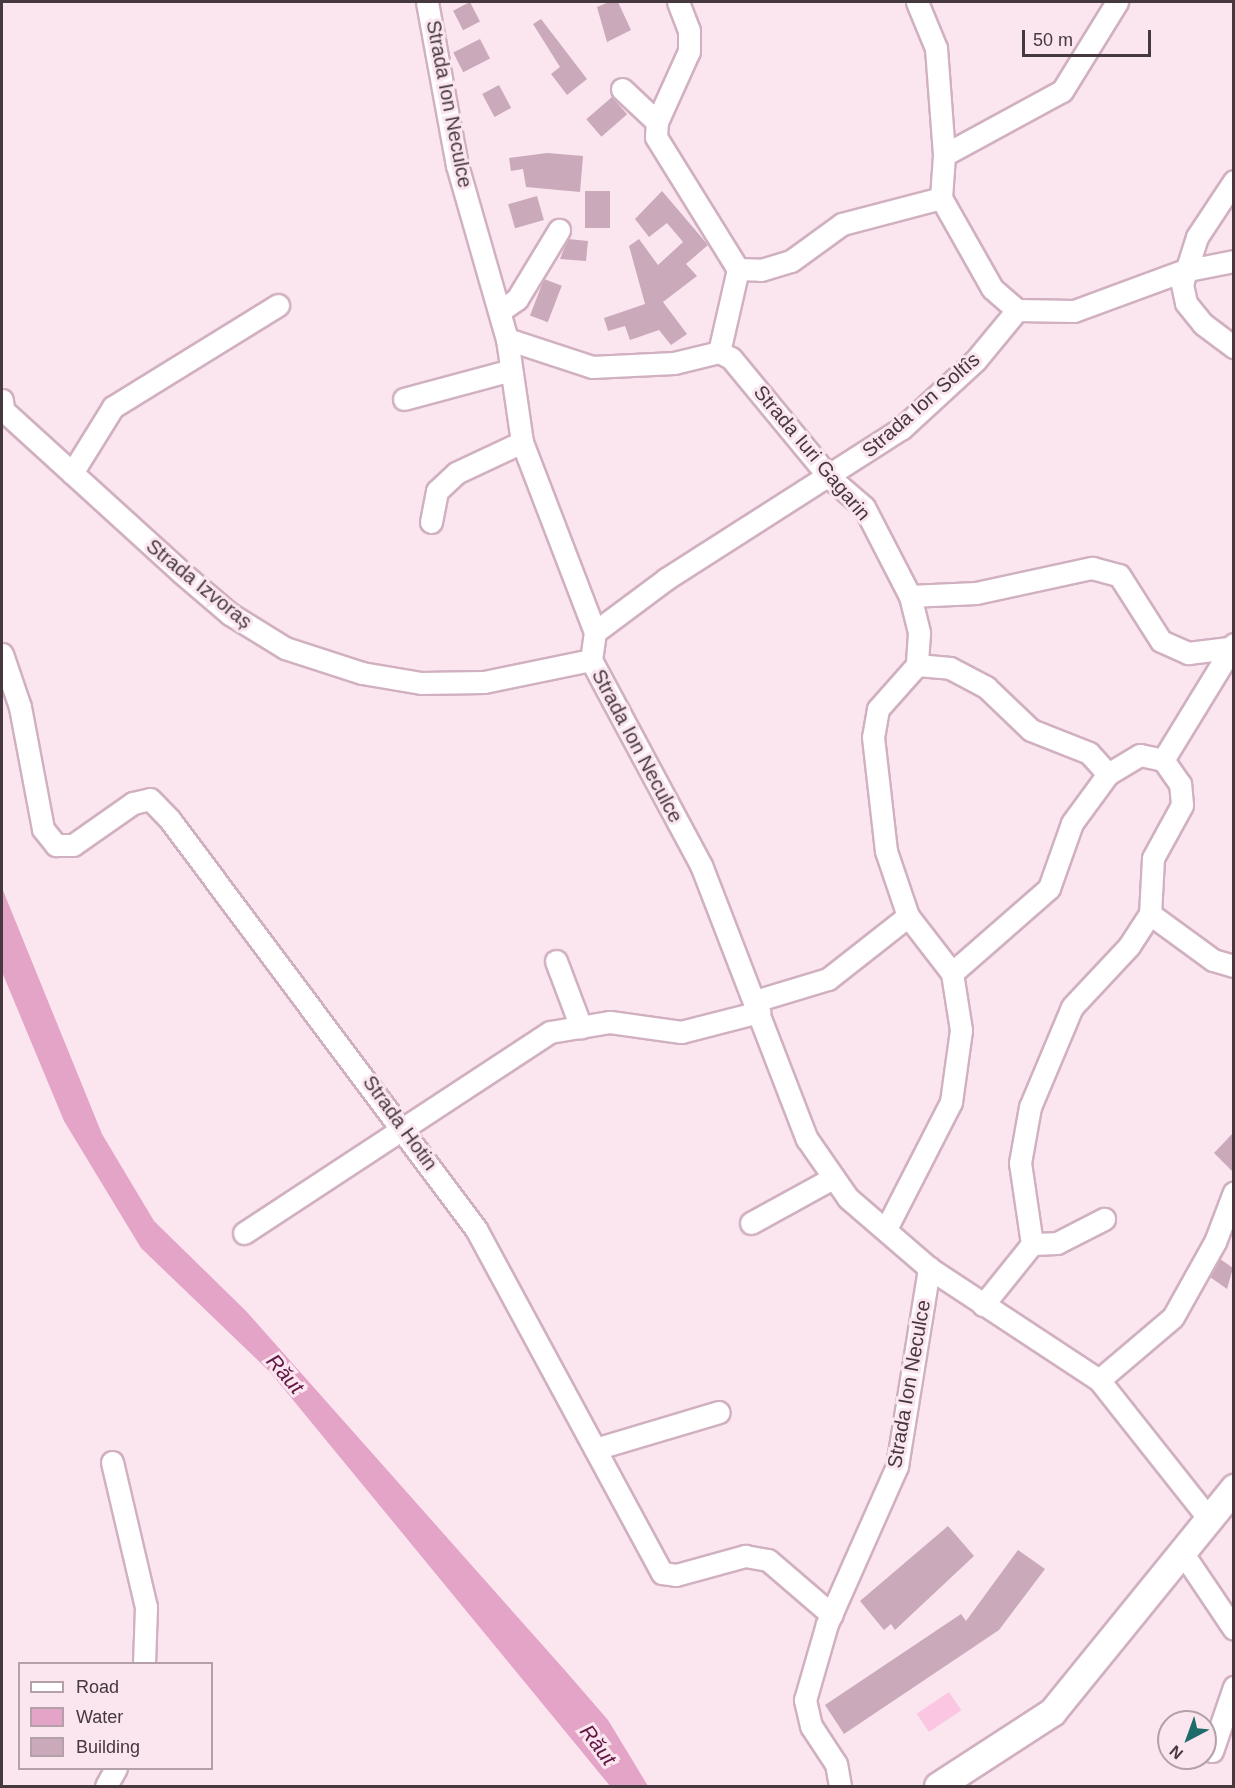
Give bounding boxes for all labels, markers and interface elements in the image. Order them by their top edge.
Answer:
street label: Strada Ion Neculce [421,18,477,190]
scale bar [1025,18,1154,56]
text: 50 m [1033,30,1073,50]
street label: Strada Ion Soltîs [857,347,985,463]
street label: Strada Iuri Gagarin [749,381,875,525]
street label: Strada Izvoraș [141,534,257,634]
street label: Strada Ion Neculce [586,665,688,827]
street label: Strada Hotin [358,1071,442,1175]
street label: Strada Ion Neculce [882,1298,936,1470]
water label: Răut [261,1349,309,1399]
legend [18,1662,213,1770]
text: Road [76,1677,119,1697]
text: Water [76,1707,123,1727]
north arrow [1157,1710,1217,1770]
water label: Răut [575,1720,621,1770]
text: Building [76,1737,140,1757]
text: N [1166,1742,1186,1763]

